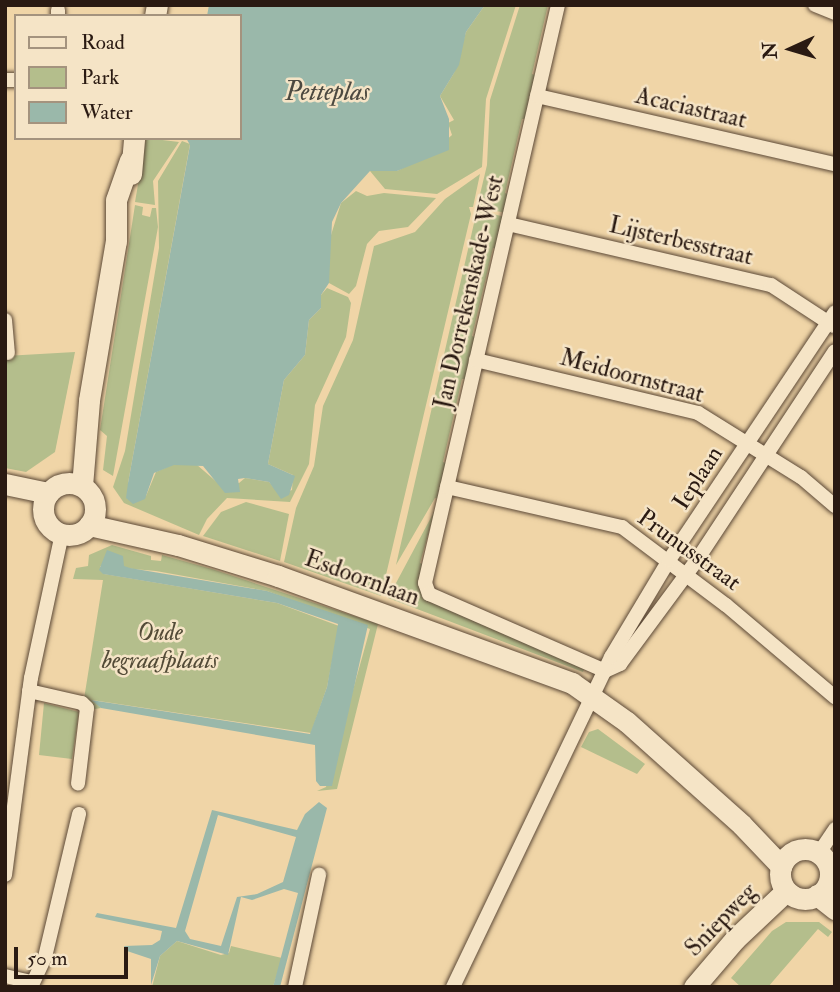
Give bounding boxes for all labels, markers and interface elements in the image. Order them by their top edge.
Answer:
legend [14,14,242,140]
north arrow [756,14,826,84]
text: Road [81,29,125,56]
text: N [757,41,783,60]
text: Park [81,64,119,91]
water label: Petteplas [285,77,369,109]
street label: Acaciastraat [633,81,749,135]
text: Water [81,99,133,126]
street label: Jan Dorrekenskade-West [428,173,510,411]
street label: Lijsterbesstraat [606,210,756,272]
street label: Meidoornstraat [557,343,707,409]
street label: Ieplaan [667,441,729,515]
street label: Prunusstraat [632,503,746,597]
street label: Esdoornlaan [301,544,423,612]
park label: Oude begraafplaats [102,619,218,675]
street label: Sniepweg [679,877,763,963]
scale bar [18,932,131,976]
text: 50 m [27,945,68,972]

